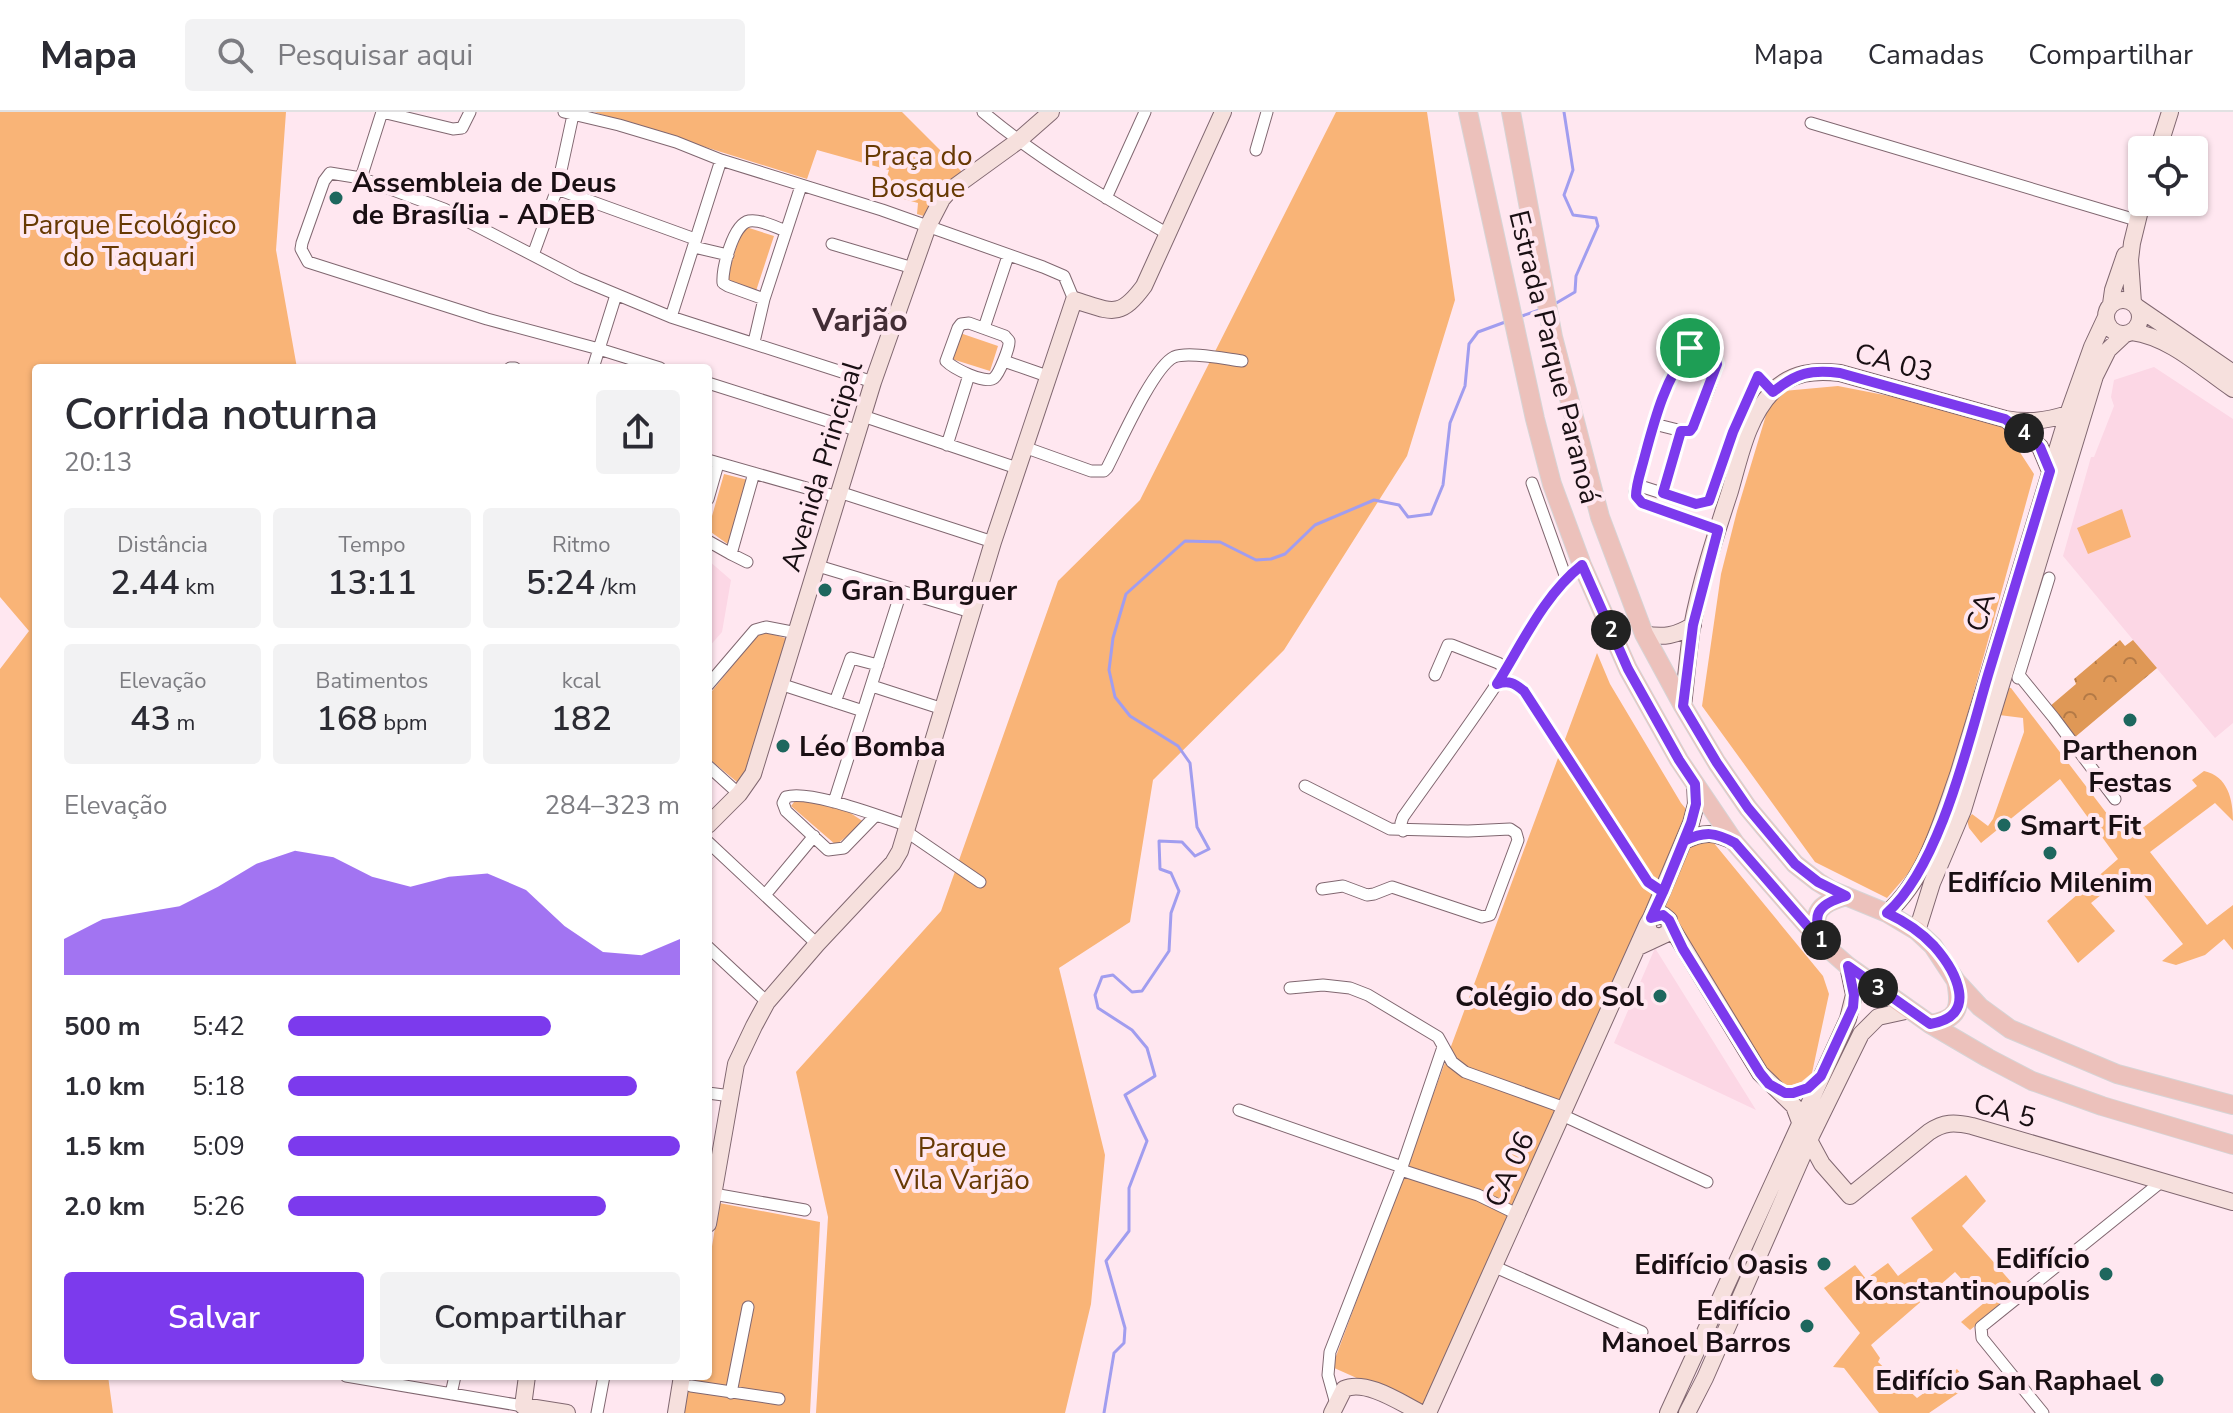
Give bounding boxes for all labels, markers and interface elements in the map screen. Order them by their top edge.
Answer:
search box [185,19,745,91]
text: Mapa [40,30,137,81]
icon: search [213,33,257,77]
text: Pesquisar aqui [277,35,473,76]
text: Mapa [1754,36,1824,74]
text: Camadas [1868,36,1984,74]
text: Compartilhar [2028,36,2193,74]
map controls [2128,136,2208,216]
button: locate [2128,136,2208,216]
park label: Praça do Bosque [864,137,972,207]
place label: Assembleia de Deus de Brasília - ADEB [352,164,616,234]
marker: Assembleia de Deus de Brasília - ADEB [327,189,345,207]
park label: Parque Ecológico do Taquari [21,206,237,276]
street label: Estrada Parque Paranoá [1499,207,1609,508]
district label: Varjão [811,299,908,342]
pin [1656,314,1724,382]
icon: arrive [1668,326,1712,370]
street label: CA 03 [1850,334,1937,392]
street label: Avenida Principal [772,356,872,576]
text: Corrida noturna [64,385,378,445]
button: share [596,390,680,474]
pin: 4 [2004,413,2044,453]
text: 4 [2017,418,2031,448]
text: 20:13 [64,445,132,480]
text: Distância [117,530,208,560]
text: Tempo [338,530,406,560]
text: Ritmo [552,530,611,560]
text: 2.44 [110,560,180,606]
text: 13:11 [327,560,417,606]
text: 5:24 [526,560,595,606]
text: km [180,572,215,602]
text: /km [595,572,637,602]
place label: Gran Burguer [841,572,1017,610]
marker: Gran Burguer [816,581,834,599]
street label: CA [1957,588,2005,636]
pin: 2 [1591,610,1631,650]
text: 2 [1604,615,1618,645]
text: Elevação [119,666,206,696]
text: Batimentos [316,666,428,696]
text: kcal [562,666,601,696]
text: 43 [130,696,171,742]
text: 168 [316,696,378,742]
text: 182 [551,696,612,742]
text: m [171,708,195,738]
text: bpm [378,708,428,738]
marker: Parthenon Festas [2121,711,2139,729]
place label: Léo Bomba [799,728,946,766]
place label: Parthenon Festas [2062,732,2198,802]
marker: Léo Bomba [774,737,792,755]
text: Elevação [64,788,167,823]
text: 284–323 m [544,788,680,823]
place label: Smart Fit [2020,807,2141,845]
marker: Smart Fit [1995,816,2013,834]
marker: Edifício Milenim [2041,844,2059,862]
place label: Edifício Milenim [1947,864,2153,902]
pin: 1 [1801,920,1841,960]
text: 1 [1814,925,1828,955]
pin: 3 [1858,968,1898,1008]
text: 3 [1871,973,1885,1003]
place label: Colégio do Sol [1455,978,1644,1016]
marker: Colégio do Sol [1651,987,1669,1005]
text: 500 m [64,1009,141,1044]
text: 5:42 [192,1009,245,1044]
text: 1.0 km [64,1069,145,1104]
text: 5:18 [192,1069,245,1104]
street label: CA 5 [1970,1084,2040,1137]
street label: CA 06 [1476,1125,1544,1214]
text: 1.5 km [64,1129,145,1164]
text: 5:09 [192,1129,245,1164]
park label: Parque Vila Varjão [893,1129,1030,1199]
text: 2.0 km [64,1189,145,1224]
text: 5:26 [192,1189,245,1224]
place label: Edifício Konstantinoupolis [1854,1240,2090,1310]
place label: Edifício Oasis [1634,1246,1808,1284]
marker: Edifício Oasis [1815,1255,1833,1273]
marker: Edifício Konstantinoupolis [2097,1265,2115,1283]
button: Salvar [64,1272,364,1364]
button: Compartilhar [380,1272,680,1364]
place label: Edifício Manoel Barros [1601,1292,1791,1362]
marker: Edifício Manoel Barros [1798,1317,1816,1335]
place label: Edifício San Raphael [1875,1362,2141,1400]
marker: Edifício San Raphael [2148,1371,2166,1389]

